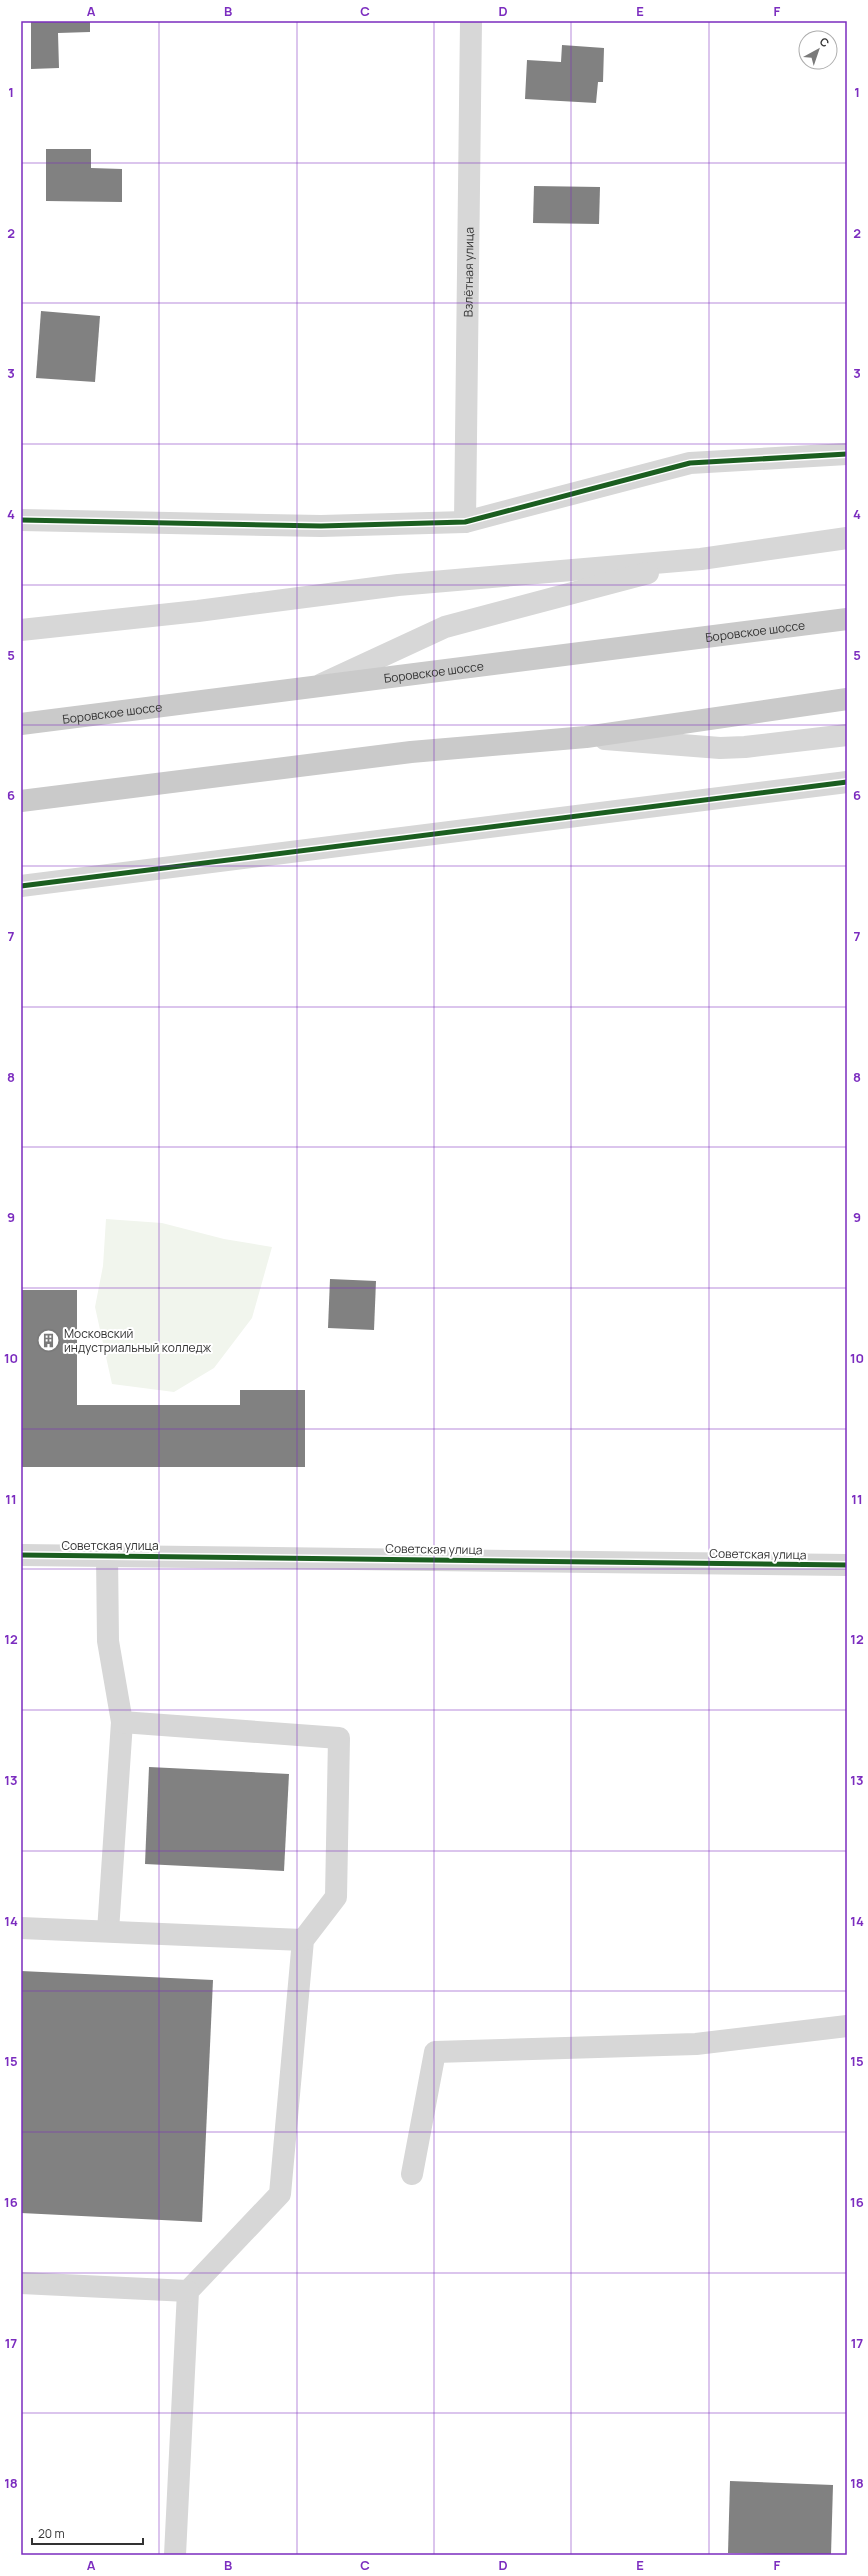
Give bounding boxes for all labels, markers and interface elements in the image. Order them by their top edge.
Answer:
text: A [87,2,96,20]
text: B [224,2,232,20]
text: C [360,2,370,20]
text: D [498,2,508,20]
text: E [636,2,644,20]
text: F [774,2,781,20]
north arrow [798,30,838,70]
text: С [817,34,833,50]
text: 1 [8,83,14,101]
text: 1 [854,83,860,101]
text: 2 [7,224,15,242]
text: 2 [853,224,861,242]
street label: Взлётная улица [459,227,477,317]
text: 3 [7,364,15,382]
text: 3 [853,364,861,382]
text: 4 [7,505,15,523]
text: 4 [853,505,861,523]
street label: Боровское шоссе [704,616,806,645]
text: 5 [7,646,15,664]
text: 5 [853,646,861,664]
street label: Боровское шоссе [383,657,485,686]
street label: Боровское шоссе [61,698,163,727]
text: 6 [7,786,15,804]
text: 6 [853,786,861,804]
text: 7 [8,927,15,945]
text: 7 [854,927,861,945]
text: 8 [7,1068,15,1086]
text: 8 [853,1068,861,1086]
text: 9 [7,1208,15,1226]
text: 9 [853,1208,861,1226]
place label: Московский индустриальный колледж [64,1325,212,1356]
building icon: Московский индустриальный колледж [36,1327,62,1353]
text: 10 [4,1349,18,1367]
text: 10 [850,1349,864,1367]
text: 11 [5,1490,17,1508]
text: 11 [851,1490,863,1508]
street label: Советская улица [61,1537,159,1554]
street label: Советская улица [385,1540,483,1558]
street label: Советская улица [709,1545,807,1563]
text: 12 [4,1630,18,1648]
text: 12 [850,1630,864,1648]
text: 13 [4,1771,18,1789]
text: 13 [850,1771,864,1789]
text: 14 [4,1912,18,1930]
text: 14 [850,1912,864,1930]
text: 15 [4,2052,18,2070]
text: 15 [850,2052,864,2070]
text: 16 [4,2193,18,2211]
text: 16 [850,2193,864,2211]
text: 17 [5,2334,17,2352]
text: 17 [851,2334,863,2352]
text: 18 [4,2474,18,2492]
text: 18 [850,2474,864,2492]
scale bar [32,2520,143,2546]
text: 20 m [38,2525,65,2542]
text: A [87,2556,96,2574]
text: B [224,2556,232,2574]
text: C [360,2556,370,2574]
text: D [498,2556,508,2574]
text: E [636,2556,644,2574]
text: F [774,2556,781,2574]

